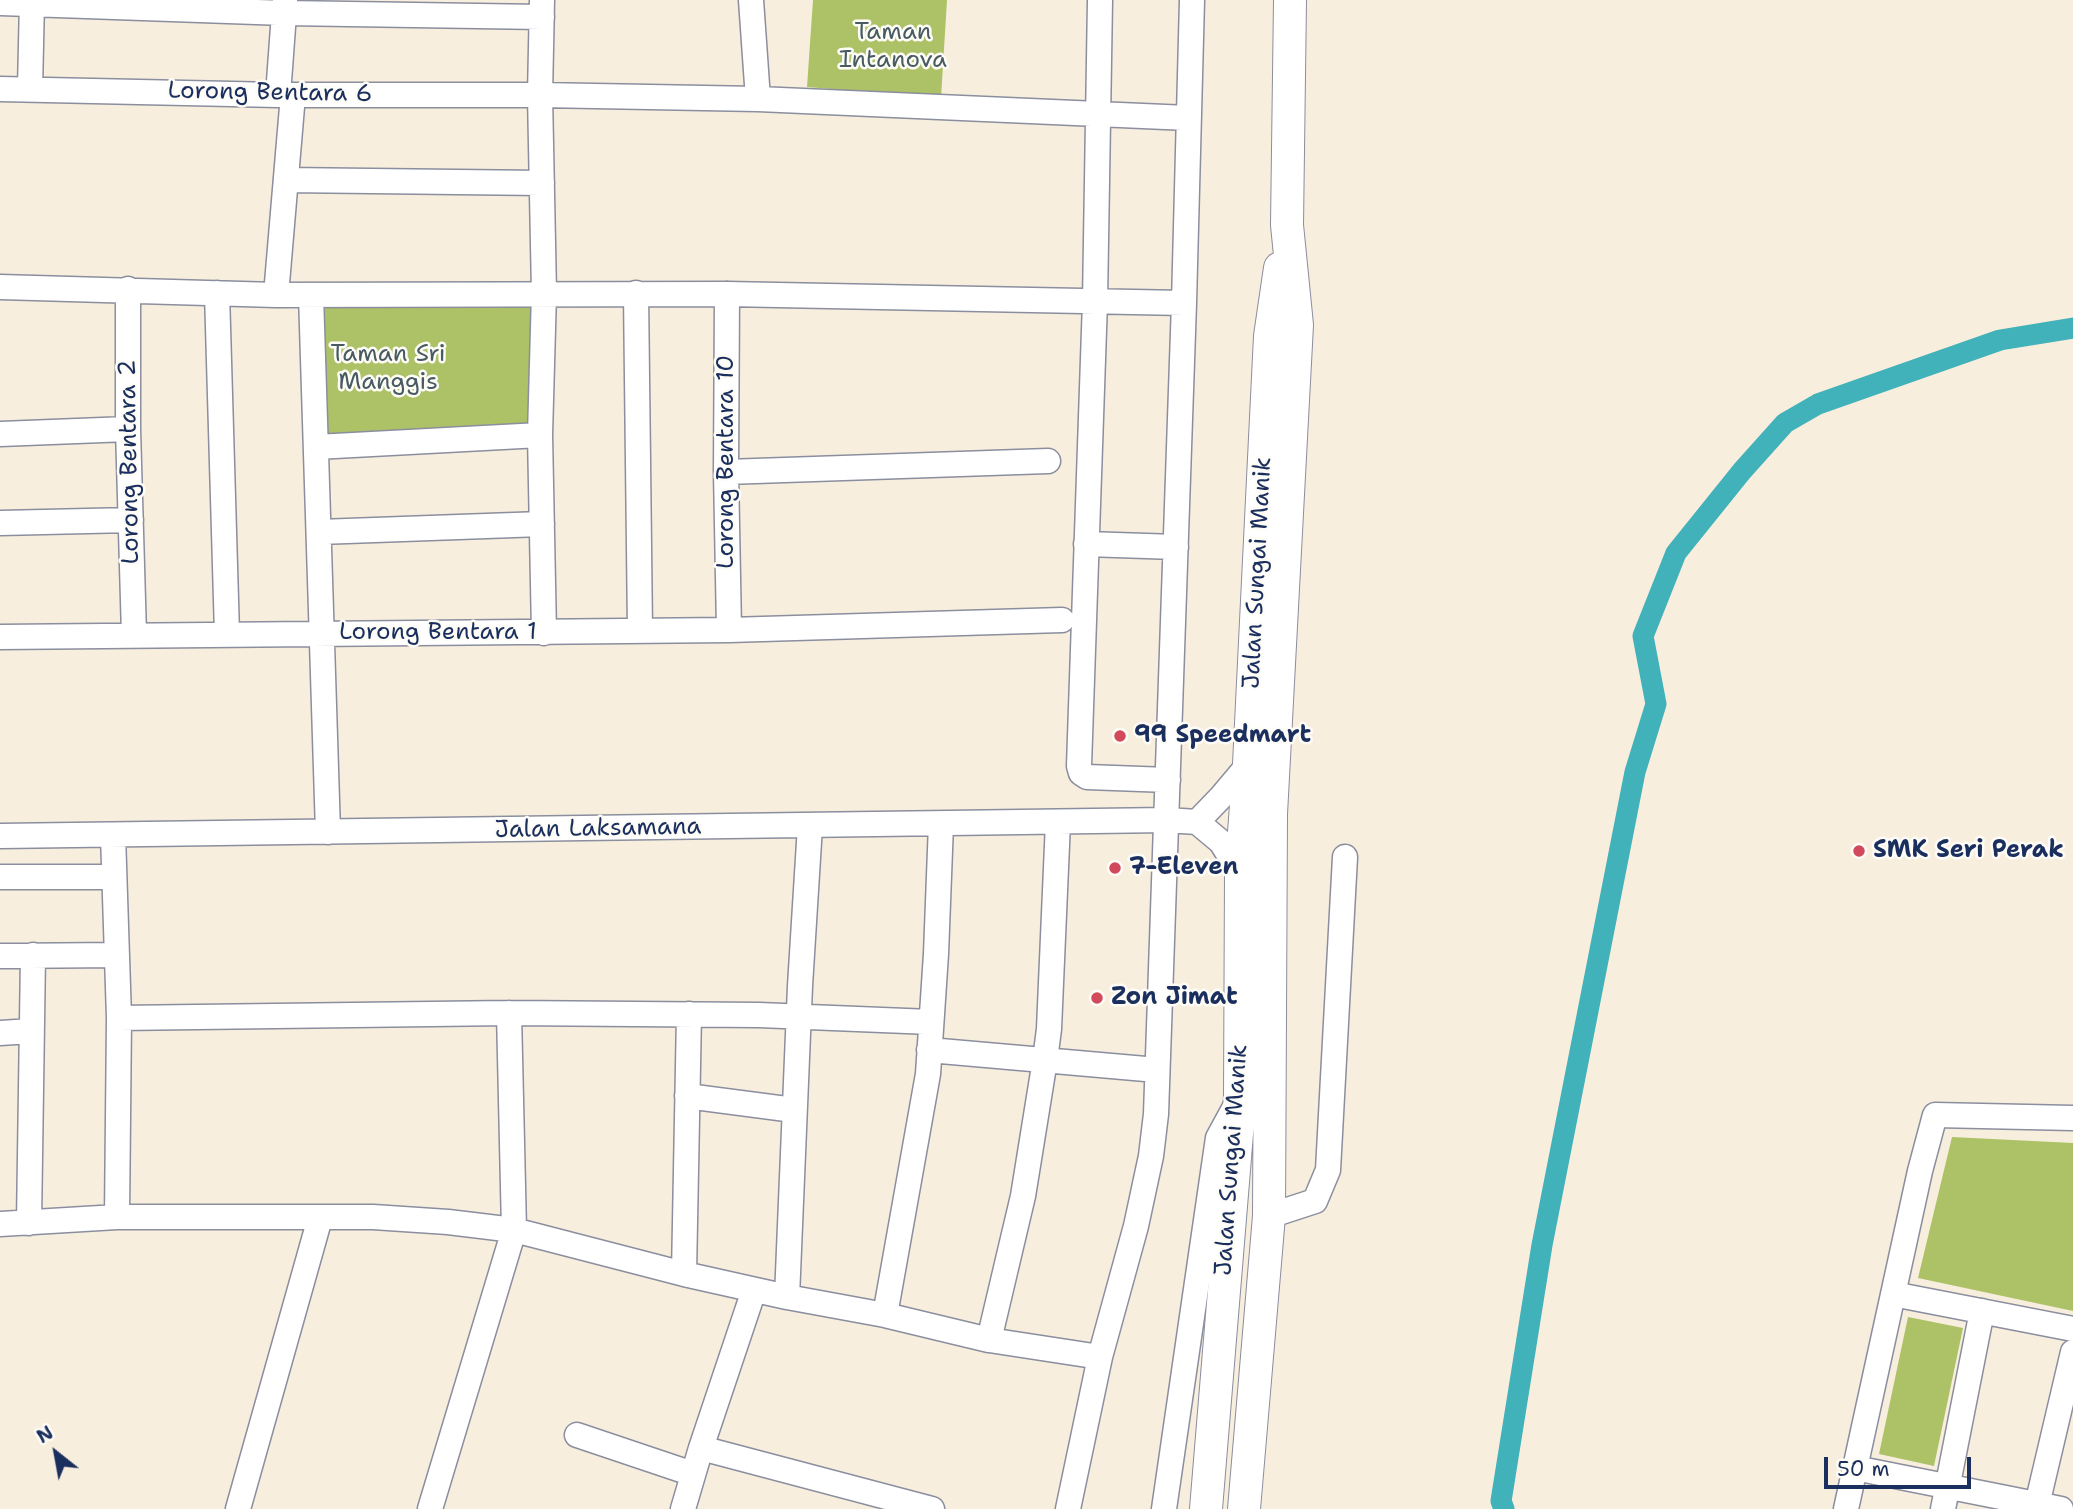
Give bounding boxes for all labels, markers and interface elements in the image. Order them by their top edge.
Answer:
park label: Taman Intanova [839,19,947,75]
street label: Lorong Bentara 6 [167,77,373,109]
park label: Taman Sri Manggis [330,341,446,397]
street label: Lorong Bentara 10 [713,355,741,569]
street label: Lorong Bentara 2 [114,359,146,565]
street label: Jalan Sungai Manik [1238,456,1278,690]
street label: Lorong Bentara 1 [339,619,537,647]
place label: 99 Speedmart [1134,722,1311,750]
marker: 99 Speedmart [1112,728,1128,744]
street label: Jalan Laksamana [494,813,702,845]
place label: SMK Seri Perak [1873,837,2064,865]
marker: SMK Seri Perak [1851,843,1867,859]
place label: 7-Eleven [1129,854,1239,882]
marker: 7-Eleven [1107,860,1123,876]
place label: Zon Jimat [1111,984,1238,1012]
marker: Zon Jimat [1089,990,1105,1006]
street label: Jalan Sungai Manik [1210,1043,1254,1277]
north arrow [21,1418,91,1488]
text: N [32,1420,58,1449]
scale bar [1828,1442,1975,1486]
text: 50 m [1837,1455,1890,1483]

